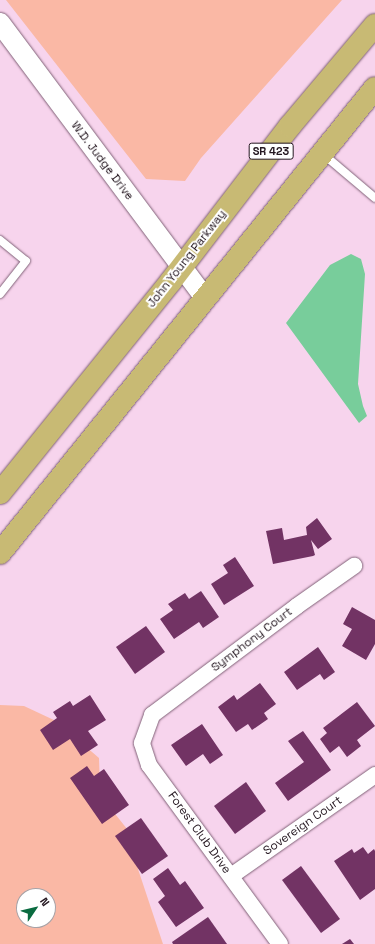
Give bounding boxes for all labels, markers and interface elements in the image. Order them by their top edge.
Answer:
street label: W.D. Judge Drive [68,119,136,203]
road number: SR 423 [248,142,294,160]
street label: John Young Parkway [144,207,230,311]
street label: Symphony Court [209,605,295,675]
street label: Forest Club Drive [164,789,234,877]
street label: Sovereign Court [261,793,345,859]
north arrow [16,888,56,928]
text: N [37,895,53,909]

